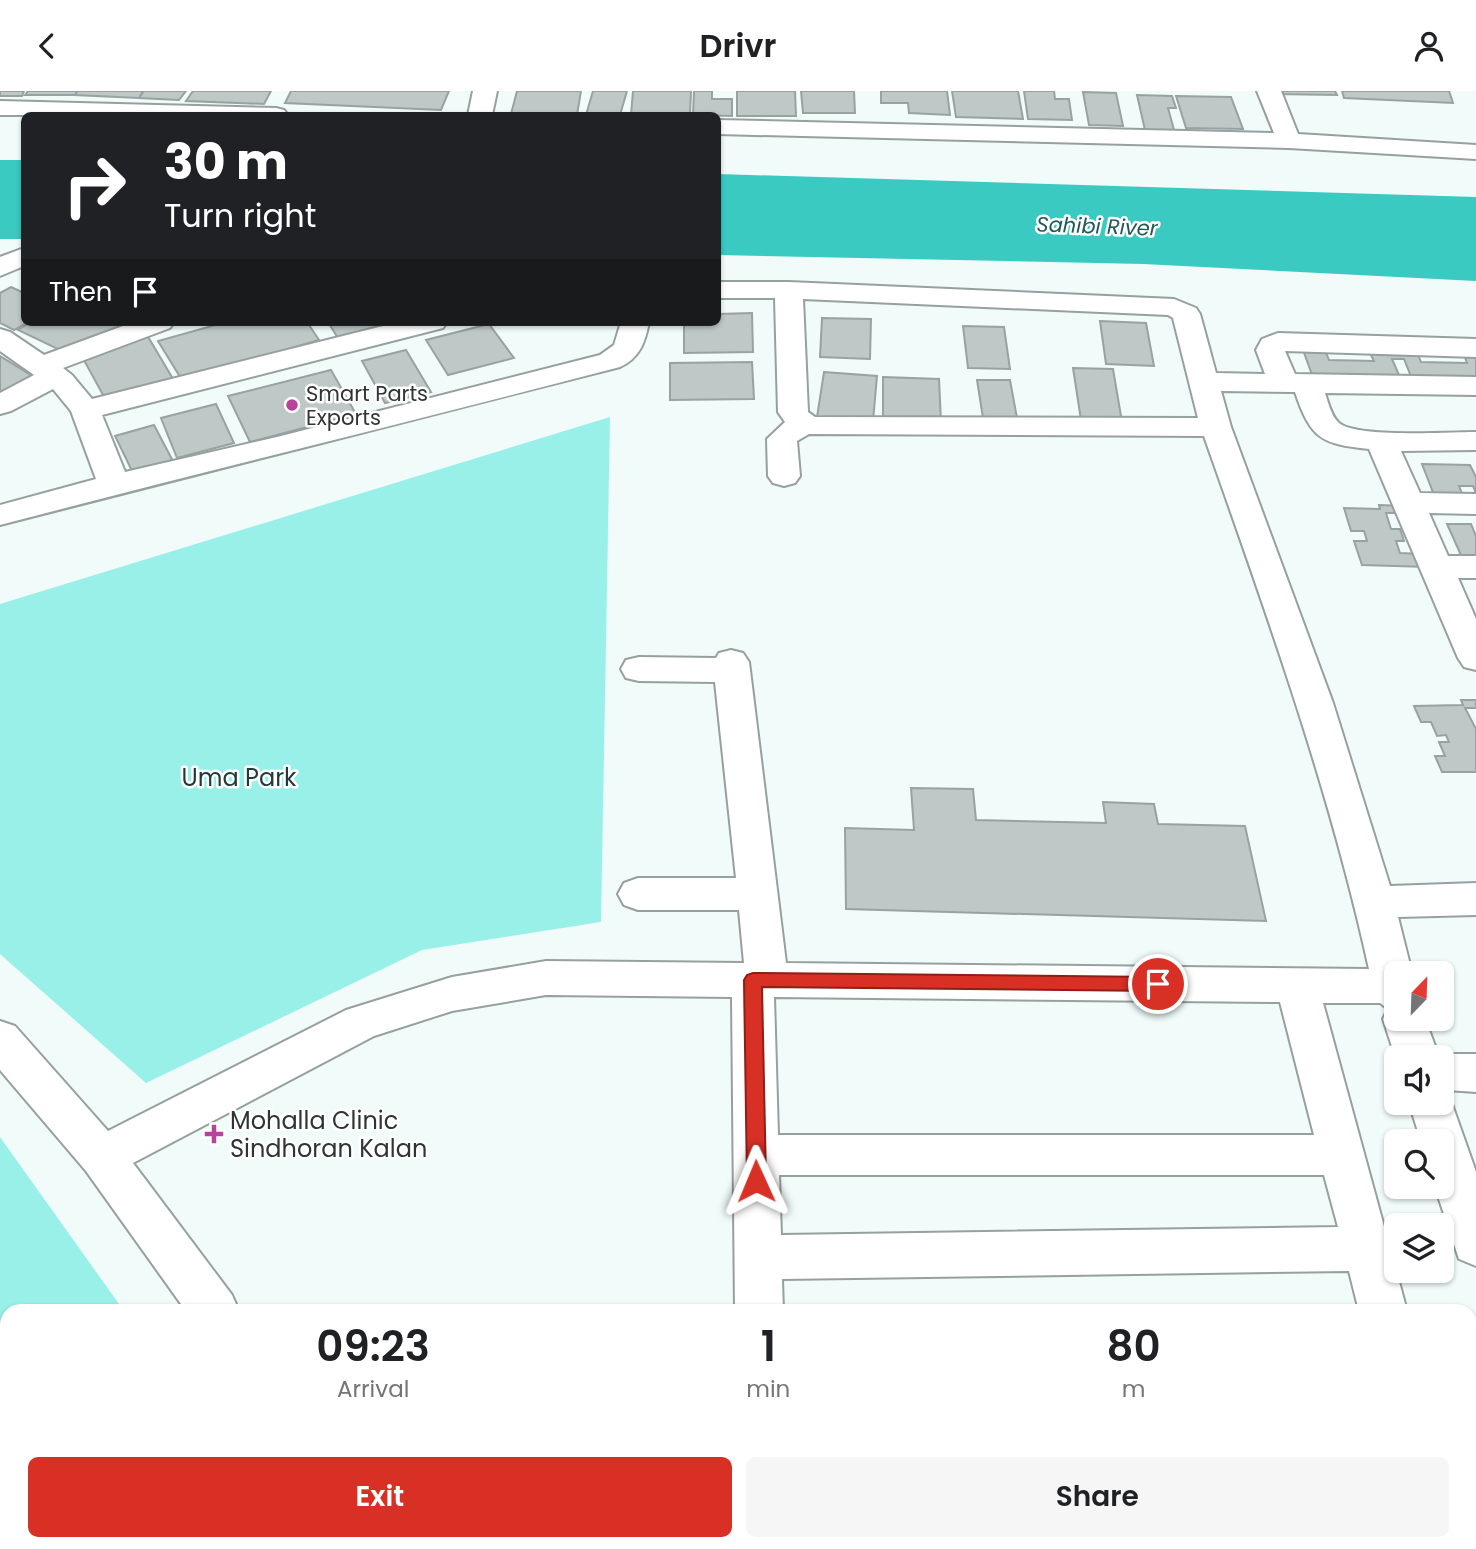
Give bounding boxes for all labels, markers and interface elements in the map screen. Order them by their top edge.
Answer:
text: Drivr [700,23,776,68]
icon: back [28,27,66,65]
icon: person [1410,27,1448,65]
text: 30 m [164,128,288,196]
icon: right [49,140,140,231]
text: Turn right [164,193,316,238]
water label: Sahibi River [1036,209,1159,243]
icon: arrive [126,273,164,311]
text: Then [49,274,112,310]
place label: Smart Parts Exports [306,379,428,432]
marker: Smart Parts Exports [284,397,300,413]
park label: Uma Park [182,761,297,794]
pin [1128,954,1188,1014]
north arrow [1384,961,1454,1031]
map controls [1384,961,1454,1283]
icon: arrive [1139,965,1177,1003]
button: sound [1384,1045,1454,1115]
place label: Mohalla Clinic Sindhoran Kalan [230,1104,427,1165]
marker: Mohalla Clinic Sindhoran Kalan [204,1124,224,1144]
button: search [1384,1129,1454,1199]
position arrow [719,1144,793,1218]
button: layers [1384,1213,1454,1283]
text: 09:23 [316,1317,430,1376]
text: 1 [761,1317,776,1376]
text: 80 [1107,1317,1161,1376]
text: Arrival [337,1373,409,1405]
text: min [746,1373,790,1405]
text: m [1122,1373,1146,1405]
button: Exit [28,1457,732,1537]
button: Share [746,1457,1449,1537]

